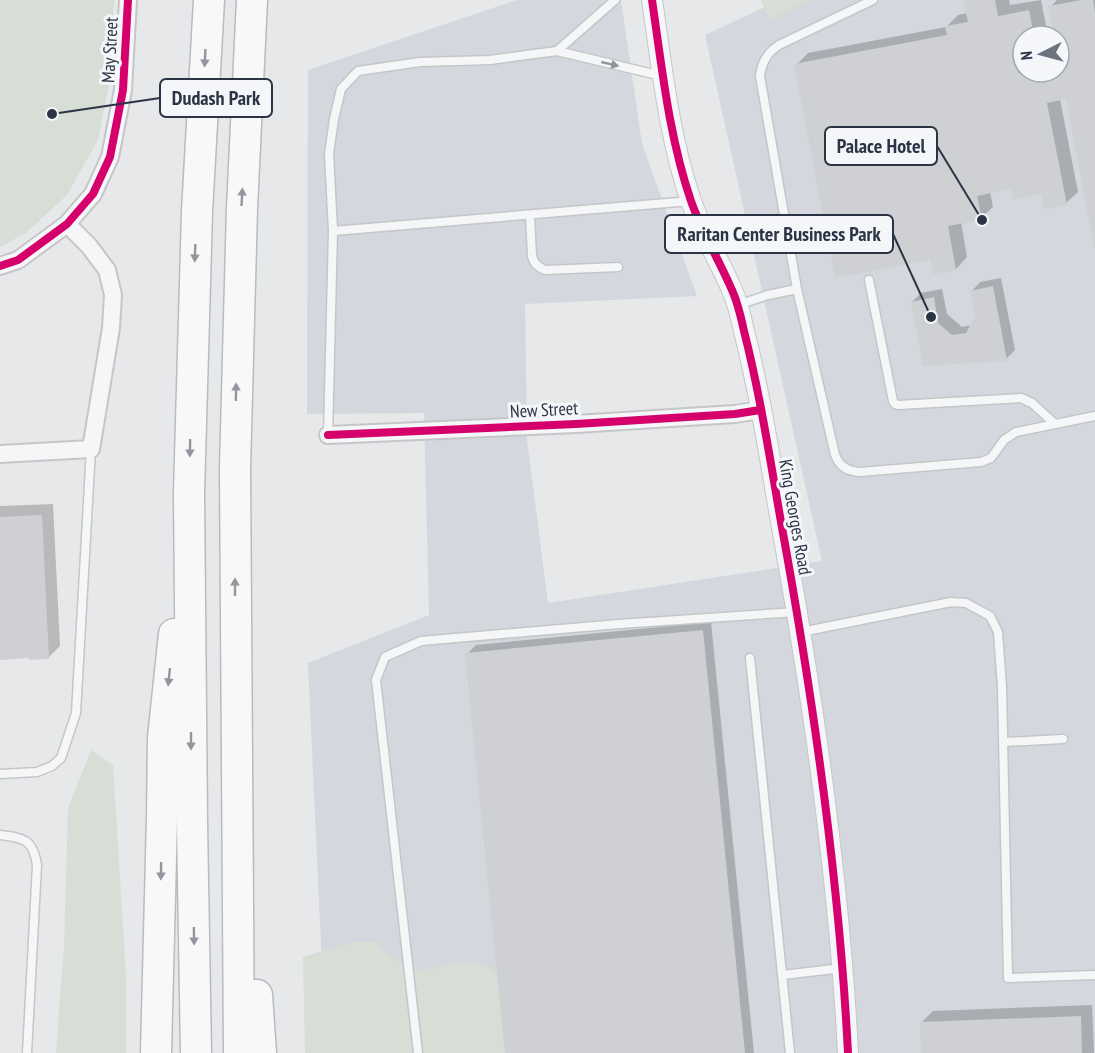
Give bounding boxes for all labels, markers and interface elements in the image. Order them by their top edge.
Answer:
street label: May Street [96,16,123,84]
north arrow [1011,24,1071,84]
one-way arrow [200,49,210,68]
text: N [1016,50,1036,61]
one-way arrow [601,59,619,69]
callout: Dudash Park [160,79,272,117]
text: Dudash Park [172,85,261,111]
callout: Palace Hotel [825,127,937,165]
text: Palace Hotel [837,133,925,159]
one-way arrow [238,187,247,206]
callout: Raritan Center Business Park [665,215,893,253]
text: Raritan Center Business Park [677,221,881,247]
one-way arrow [191,244,200,263]
one-way arrow [232,382,241,401]
street label: New Street [509,396,579,423]
one-way arrow [186,439,195,458]
street label: King Georges Road [774,457,817,576]
one-way arrow [230,577,240,596]
one-way arrow [164,667,174,686]
one-way arrow [186,731,196,750]
one-way arrow [156,862,166,881]
one-way arrow [189,926,198,945]

